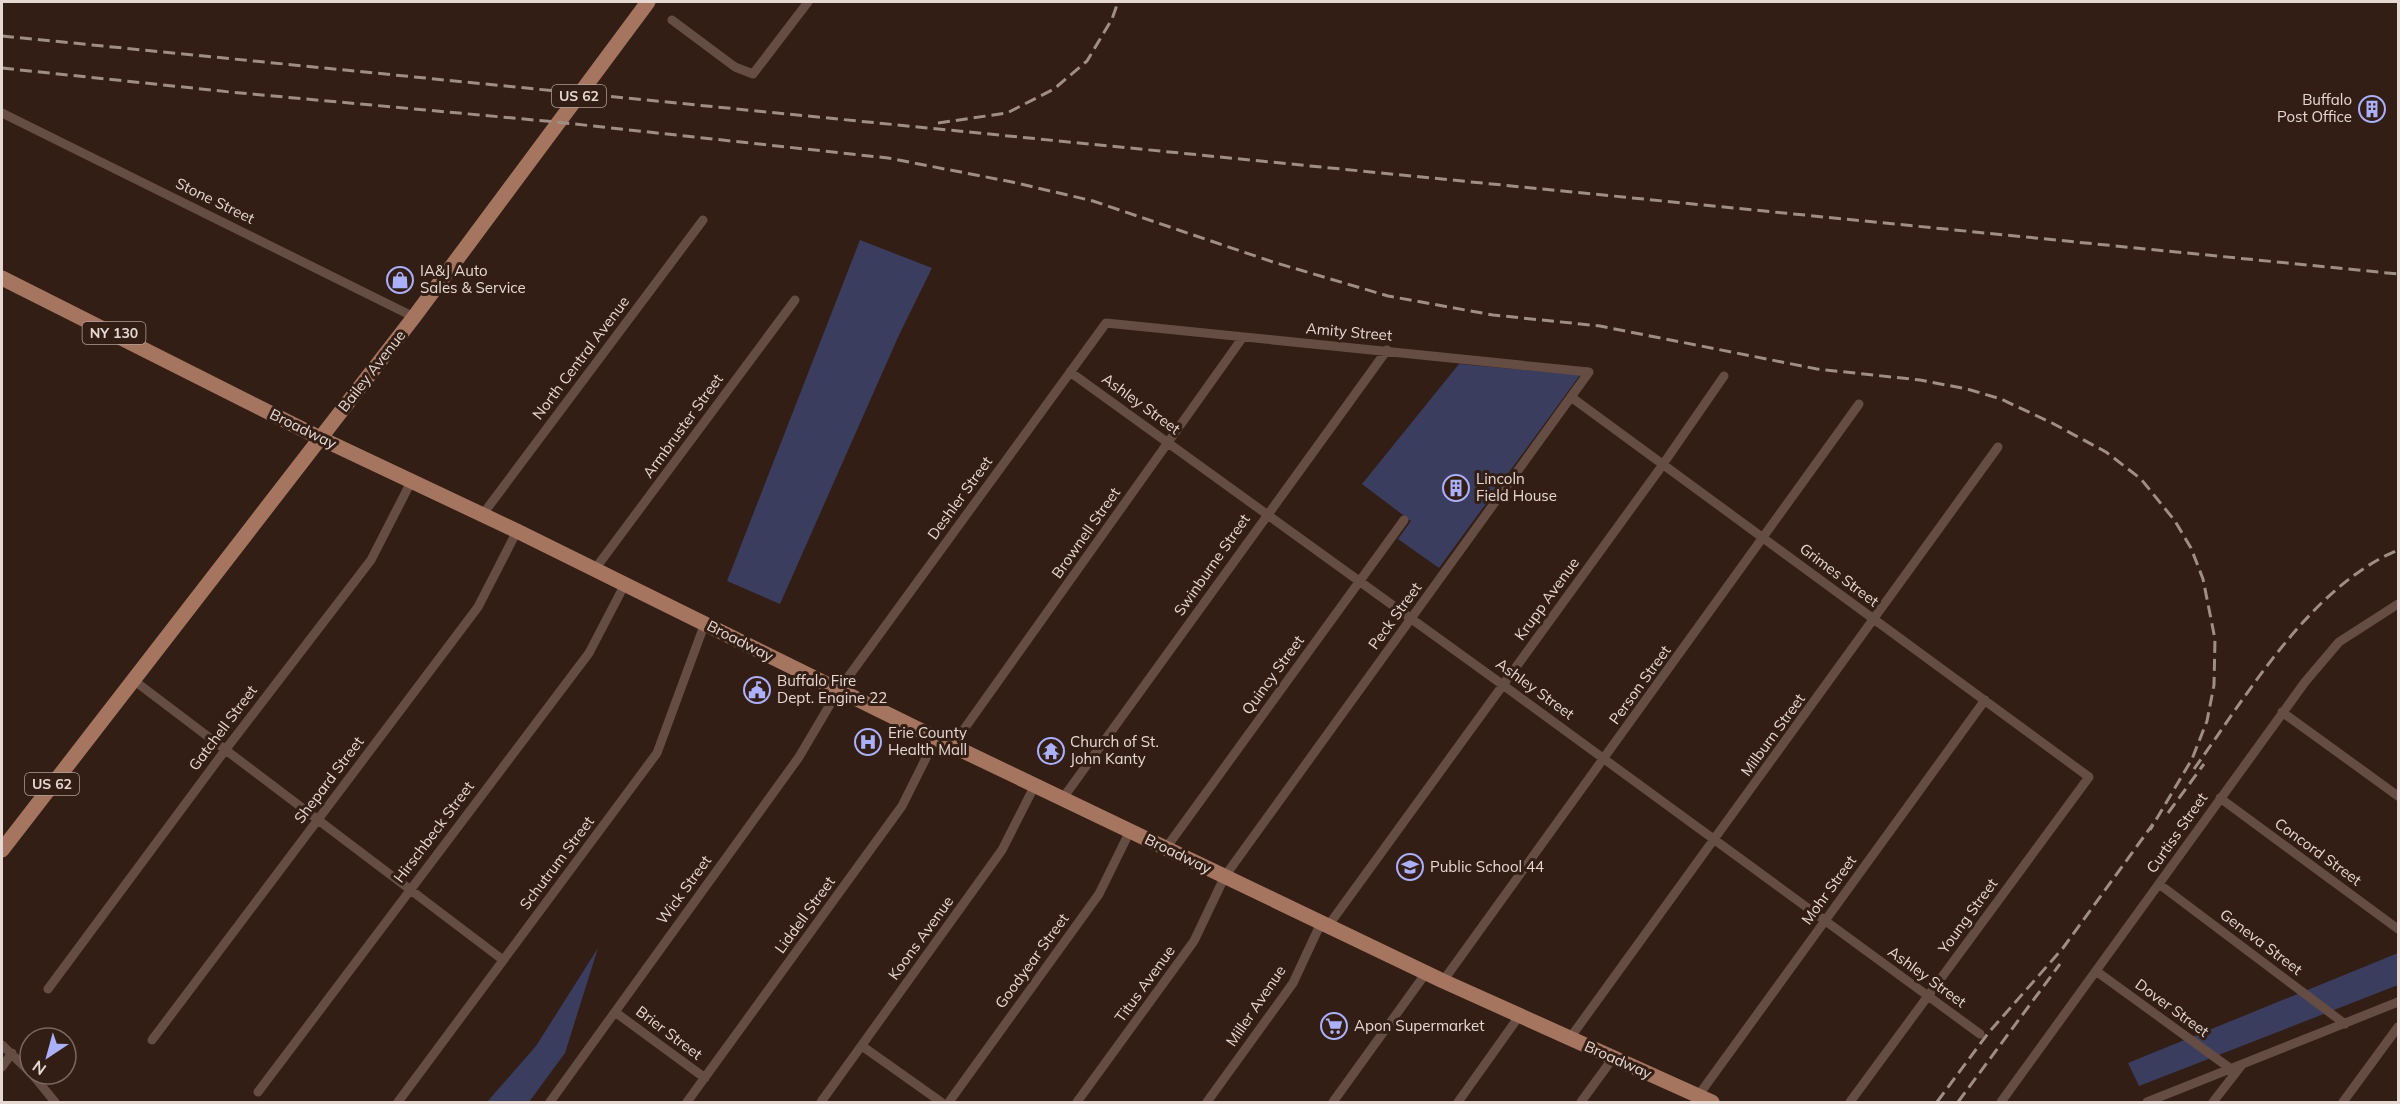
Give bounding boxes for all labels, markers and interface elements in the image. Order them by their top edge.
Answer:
road number: US 62 [552,85,606,107]
place label: Buffalo Post Office [2277,90,2352,126]
building icon: Buffalo Post Office [2357,94,2387,124]
street label: Stone Street [173,173,258,228]
place label: IA&J Auto Sales & Service [420,261,526,297]
shop icon: IA&J Auto Sales & Service [385,265,415,295]
street label: North Central Avenue [528,292,633,423]
street label: Amity Street [1305,318,1393,345]
road number: NY 130 [82,322,146,344]
street label: Bailey Avenue [334,326,409,415]
street label: Ashley Street [1098,369,1184,438]
street label: Armbruster Street [638,370,727,482]
street label: Broadway [267,404,340,453]
street label: Deshler Street [923,452,996,543]
place label: Lincoln Field House [1476,469,1557,505]
building icon: Lincoln Field House [1441,473,1471,503]
street label: Brownell Street [1047,484,1124,582]
street label: Swinburne Street [1169,510,1254,619]
street label: Grimes Street [1796,539,1883,611]
street label: Krupp Avenue [1510,554,1583,644]
street label: Peck Street [1364,579,1425,653]
street label: Broadway [704,616,777,665]
street label: Quincy Street [1237,631,1308,718]
street label: Person Street [1605,641,1675,728]
street label: Ashley Street [1492,654,1578,723]
place label: Buffalo Fire Dept. Engine 22 [777,671,887,707]
public building icon: Buffalo Fire Dept. Engine 22 [742,675,772,705]
street label: Gatchell Street [184,681,261,774]
street label: Milburn Street [1736,690,1809,780]
place label: Erie County Health Mall [888,723,967,759]
hospital icon: Erie County Health Mall [853,727,883,757]
street label: Shepard Street [290,732,367,827]
place label: Church of St. John Kanty [1070,732,1159,768]
temple icon: Church of St. John Kanty [1036,736,1066,766]
road number: US 62 [25,773,79,795]
street label: Hirschbeck Street [389,777,478,886]
street label: Curtiss Street [2142,789,2211,877]
street label: Schutrum Street [515,812,598,913]
street label: Concord Street [2271,814,2365,889]
street label: Broadway [1142,829,1215,878]
street label: Wick Street [652,851,715,928]
street label: Mohr Street [1797,851,1860,928]
school or university icon: Public School 44 [1395,852,1425,882]
place label: Public School 44 [1430,857,1544,876]
street label: Liddell Street [770,873,839,957]
street label: Young Street [1933,874,2001,958]
street label: Koons Avenue [884,892,957,983]
street label: Geneva Street [2216,904,2306,979]
street label: Goodyear Street [991,909,1072,1012]
street label: Titus Avenue [1110,942,1179,1026]
street label: Ashley Street [1884,942,1970,1011]
street label: Miller Avenue [1222,962,1290,1050]
street label: Dover Street [2132,974,2213,1041]
street label: Brier Street [632,1001,706,1064]
supermarket icon: Apon Supermarket [1319,1011,1349,1041]
place label: Apon Supermarket [1354,1016,1484,1035]
north arrow [18,1026,78,1086]
street label: Broadway [1582,1036,1655,1083]
text: N [28,1056,50,1080]

